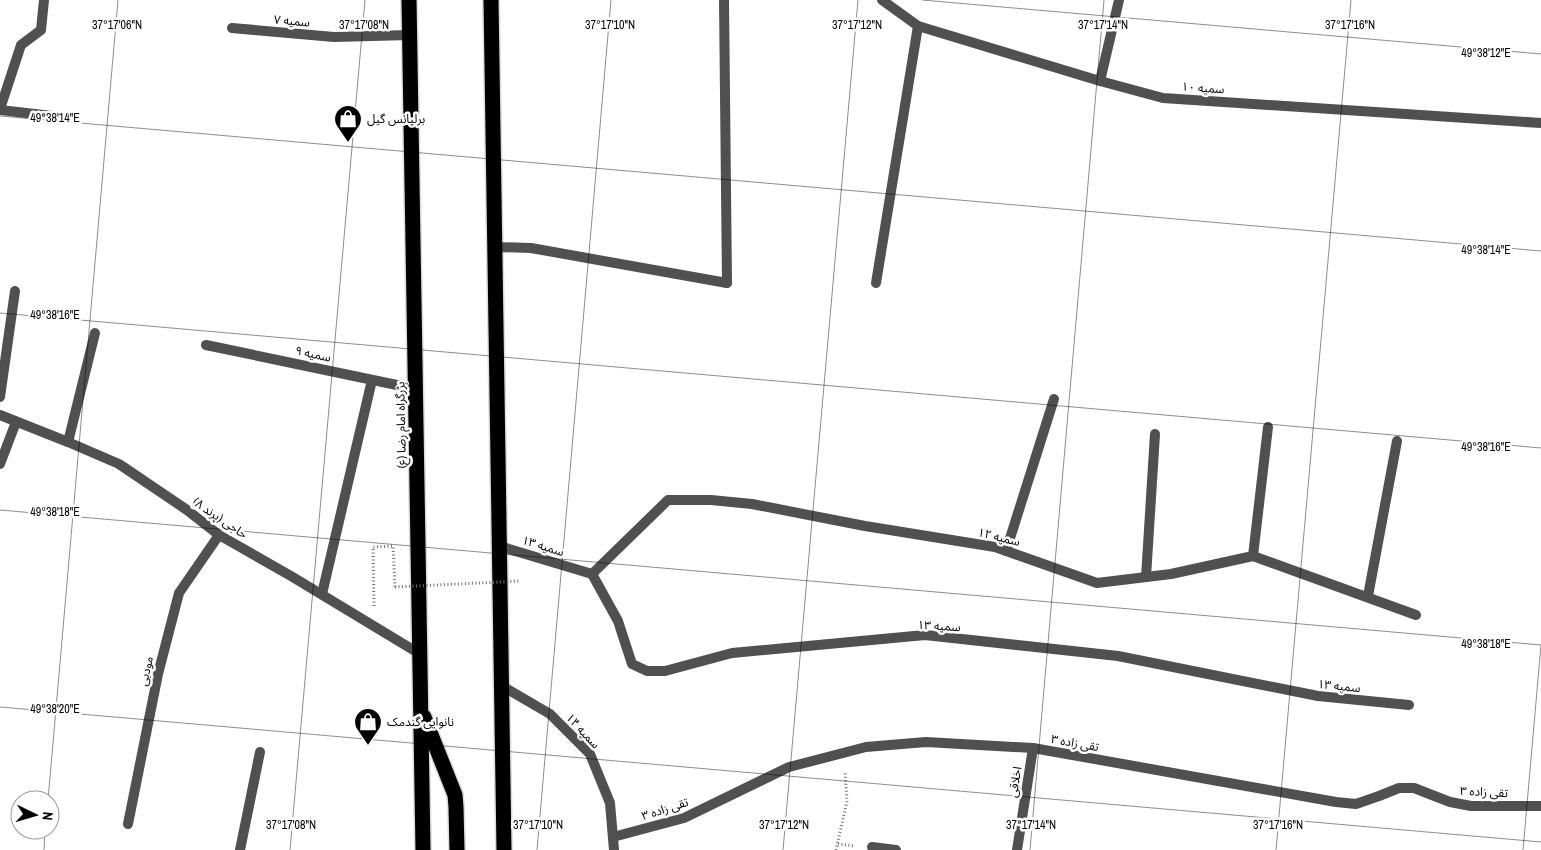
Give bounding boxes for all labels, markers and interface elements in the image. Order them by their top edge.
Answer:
street label: سمیه ۷ [273,11,311,31]
text: 37°17'06"N [92,17,142,33]
text: 37°17'08"N [339,17,389,33]
text: 37°17'10"N [585,17,635,33]
text: 37°17'12"N [832,17,882,33]
text: 37°17'14"N [1078,17,1128,33]
text: 37°17'16"N [1325,17,1375,33]
text: 49°38'12"E [1461,45,1511,61]
street label: سمیه ۱۰ [1181,79,1225,97]
shop icon: برلیانس گیل [333,104,363,143]
text: 49°38'14"E [30,110,80,126]
place label: برلیانس گیل [367,111,425,127]
text: 49°38'14"E [1461,242,1511,258]
text: 49°38'16"E [30,307,80,323]
street label: سمیه ۹ [294,342,332,366]
street label: بزرگراه امام رضا (ع) [392,381,411,468]
text: 49°38'16"E [1461,439,1511,455]
street label: حاجی (پرند ۸) [189,494,251,542]
text: 49°38'18"E [30,504,80,520]
street label: سمیه ۱۲ [976,524,1022,550]
street label: سمیه ۱۳ [520,532,566,560]
street label: سمیه ۱۳ [917,617,961,635]
text: 49°38'18"E [1461,636,1511,652]
street label: مودبی [135,655,157,687]
street label: سمیه ۱۳ [1317,676,1361,696]
text: 49°38'20"E [30,701,80,717]
shop icon: نانوایی گندمک [353,707,383,746]
street label: سمیه ۱۴ [562,710,604,752]
place label: نانوایی گندمک [387,714,454,730]
street label: تقی زاده ۳ [1050,731,1101,755]
street label: اخلاقی [1005,765,1025,799]
street label: تقی زاده ۳ [1459,783,1509,801]
north arrow [10,790,60,840]
street label: تقی زاده ۳ [640,794,691,824]
text: N [39,811,57,821]
text: 37°17'08"N [266,817,316,833]
text: 37°17'10"N [513,817,563,833]
text: 37°17'12"N [759,817,809,833]
text: 37°17'14"N [1006,817,1056,833]
text: 37°17'16"N [1253,817,1303,833]

